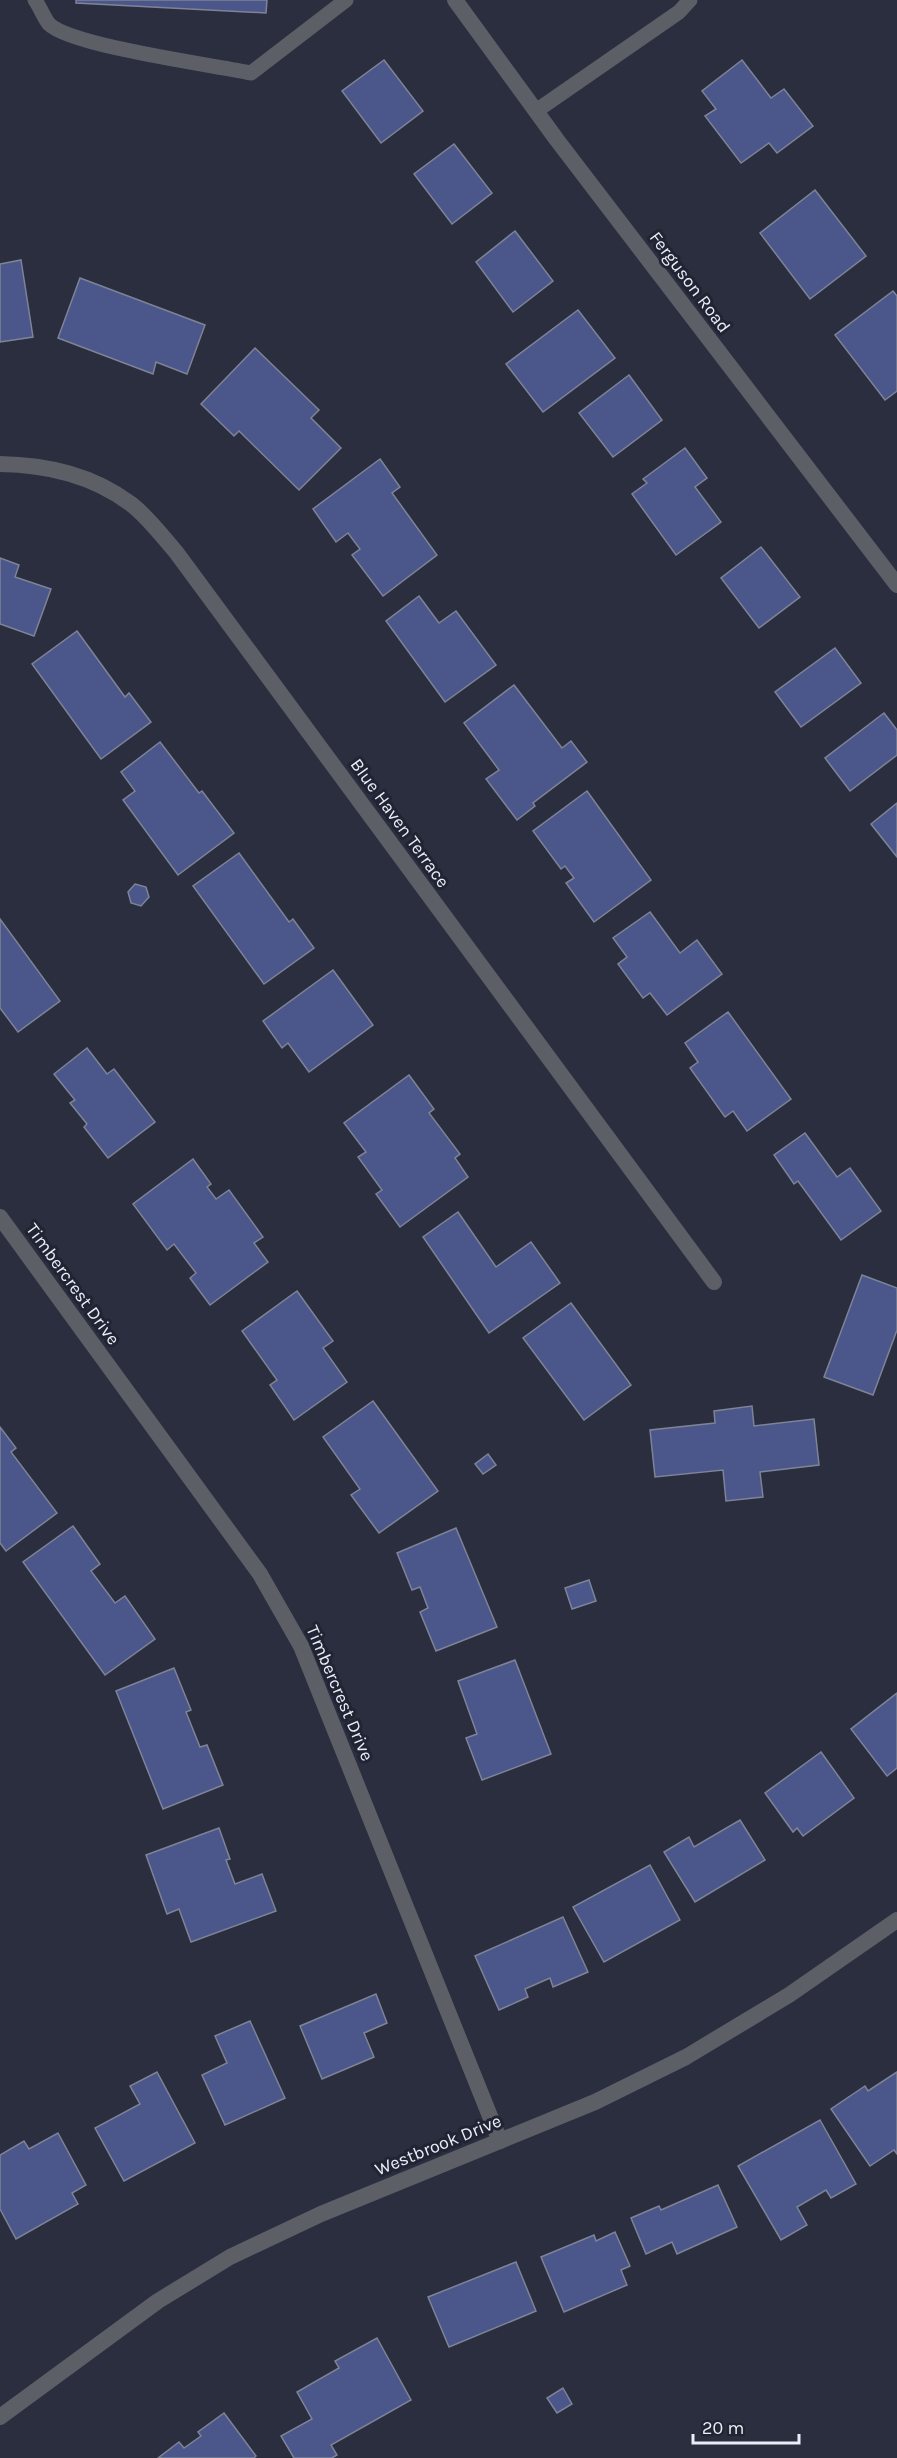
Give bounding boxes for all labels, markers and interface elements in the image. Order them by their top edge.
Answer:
street label: Ferguson Road [645,227,735,337]
street label: Blue Haven Terrace [346,754,454,892]
street label: Timbercrest Drive [21,1219,125,1349]
street label: Timbercrest Drive [302,1622,378,1764]
street label: Westbrook Drive [372,2110,504,2180]
scale bar [693,2407,800,2445]
text: 20 m [702,2417,744,2439]

